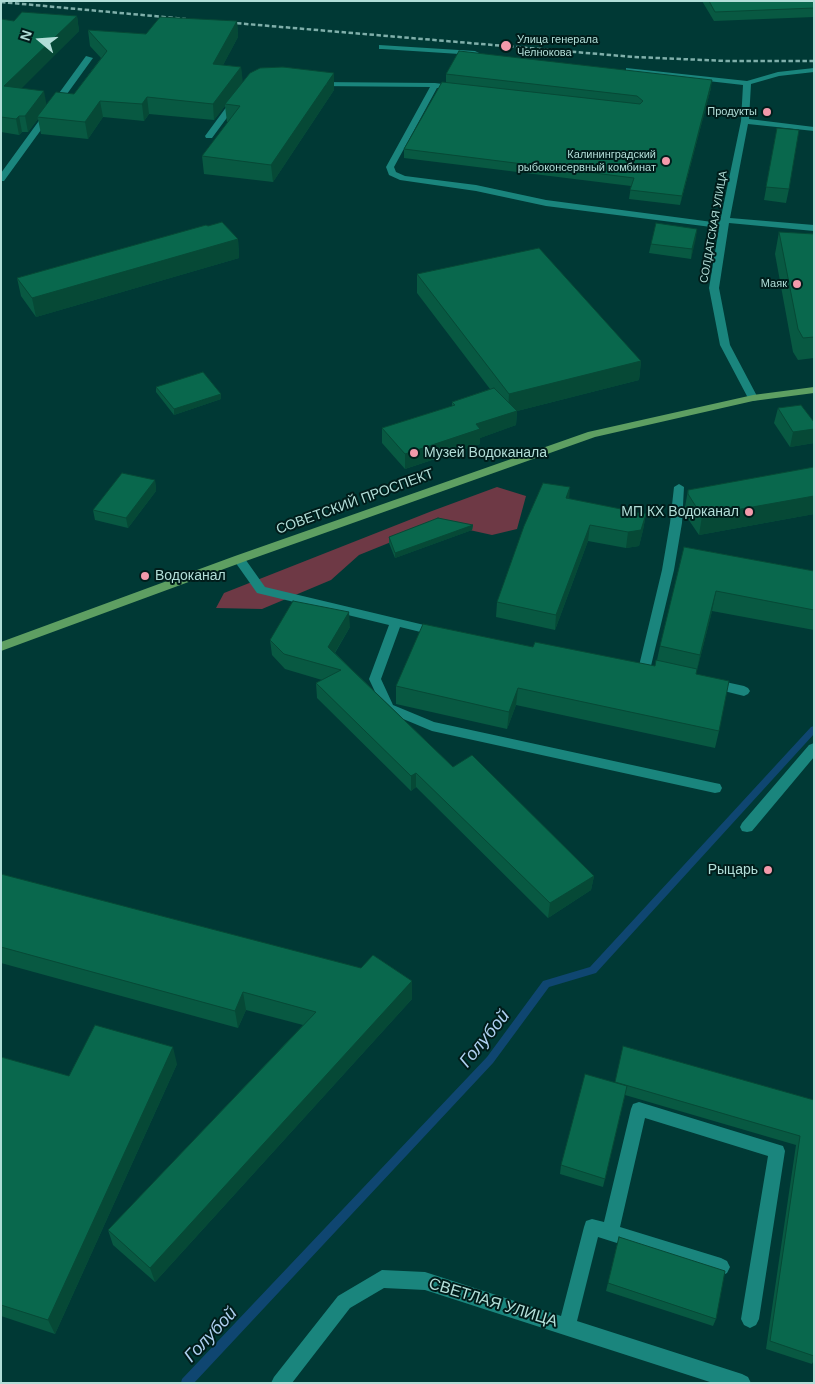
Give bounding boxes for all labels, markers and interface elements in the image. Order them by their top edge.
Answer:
north arrow [15,15,65,65]
text: N [17,28,35,43]
place label: Улица генерала Челнокова [517,33,598,59]
marker: Улица генерала Челнокова [499,39,513,53]
place label: Продукты [707,105,757,119]
marker: Продукты [761,106,773,118]
place label: Калининградский рыбоконсервный комбинат [518,148,656,174]
marker: Калининградский рыбоконсервный комбинат [660,155,672,167]
street label: СОЛДАТСКАЯ УЛИЦА [698,170,730,284]
place label: Маяк [761,277,787,291]
marker: Маяк [791,278,803,290]
place label: Музей Водоканала [424,445,547,461]
marker: Музей Водоканала [408,447,420,459]
street label: СОВЕТСКИЙ ПРОСПЕКТ [274,466,436,538]
place label: МП КХ Водоканал [621,504,739,520]
marker: МП КХ Водоканал [743,506,755,518]
place label: Водоканал [155,568,226,584]
marker: Водоканал [139,570,151,582]
place label: Рыцарь [708,862,758,878]
marker: Рыцарь [762,864,774,876]
water label: Голубой [455,1006,515,1072]
street label: СВЕТЛАЯ УЛИЦА [426,1274,560,1332]
water label: Голубой [180,1303,242,1367]

